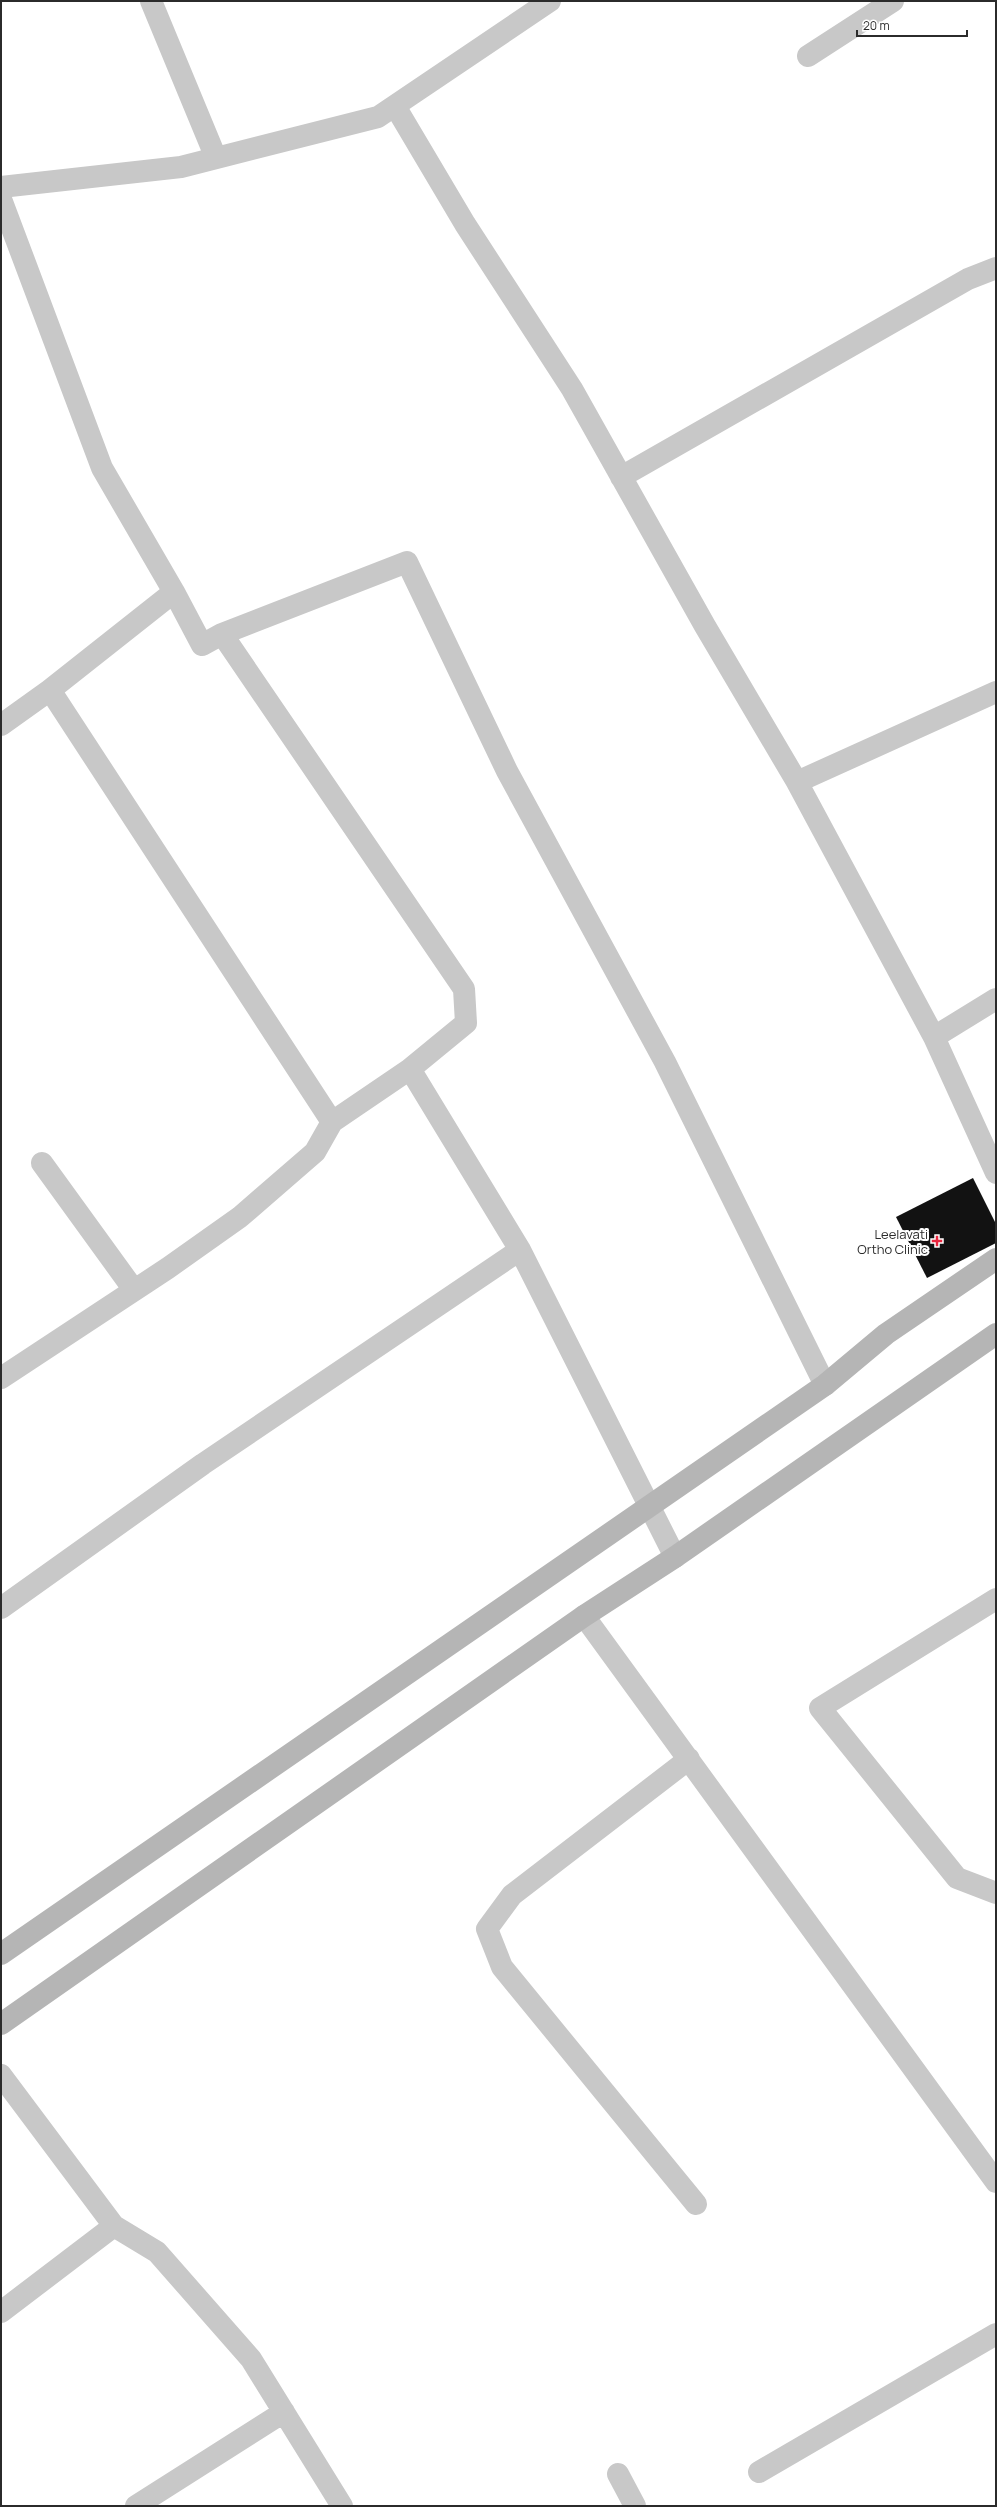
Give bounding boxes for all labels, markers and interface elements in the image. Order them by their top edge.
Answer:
scale bar [857,12,967,38]
text: 20 m [863,17,890,34]
place label: Leelavati Ortho Clinic [857,1225,928,1258]
marker: Leelavati Ortho Clinic [931,1235,943,1247]

